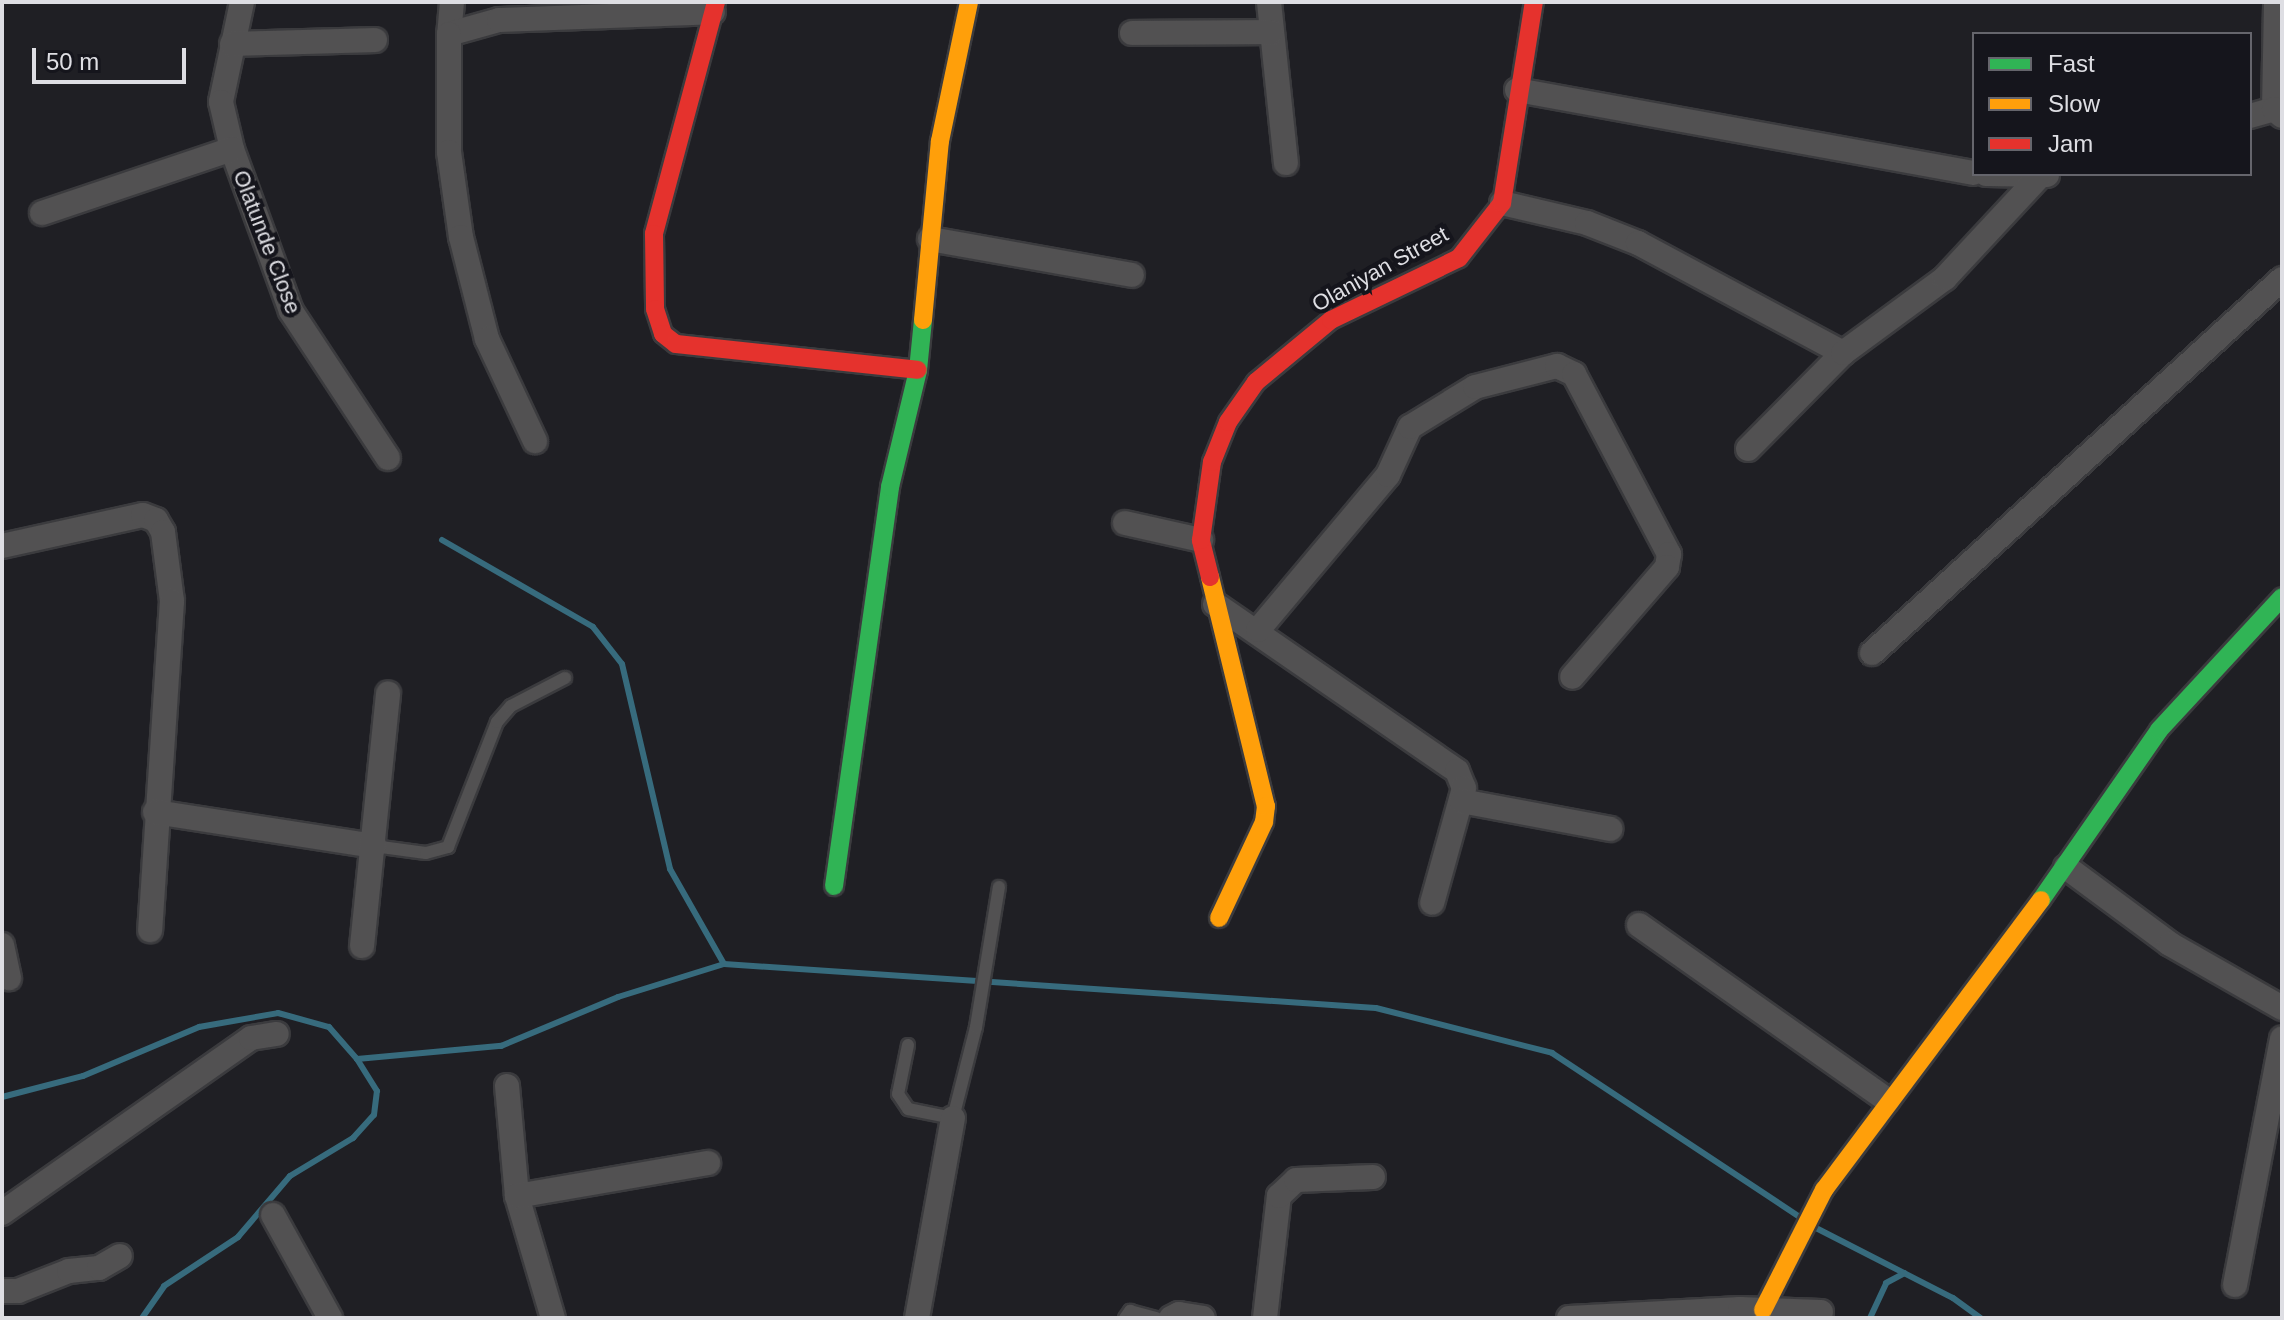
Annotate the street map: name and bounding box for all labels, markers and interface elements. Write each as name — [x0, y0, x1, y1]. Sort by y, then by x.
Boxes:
scale bar — [36, 32, 190, 82]
legend — [1972, 32, 2252, 176]
text: 50 m — [46, 48, 99, 75]
text: Fast — [2048, 50, 2095, 77]
text: Slow — [2048, 90, 2100, 117]
text: Jam — [2048, 130, 2093, 157]
street label: Olatunde Close — [228, 166, 306, 318]
street label: Olaniyan Street — [1307, 221, 1453, 317]

